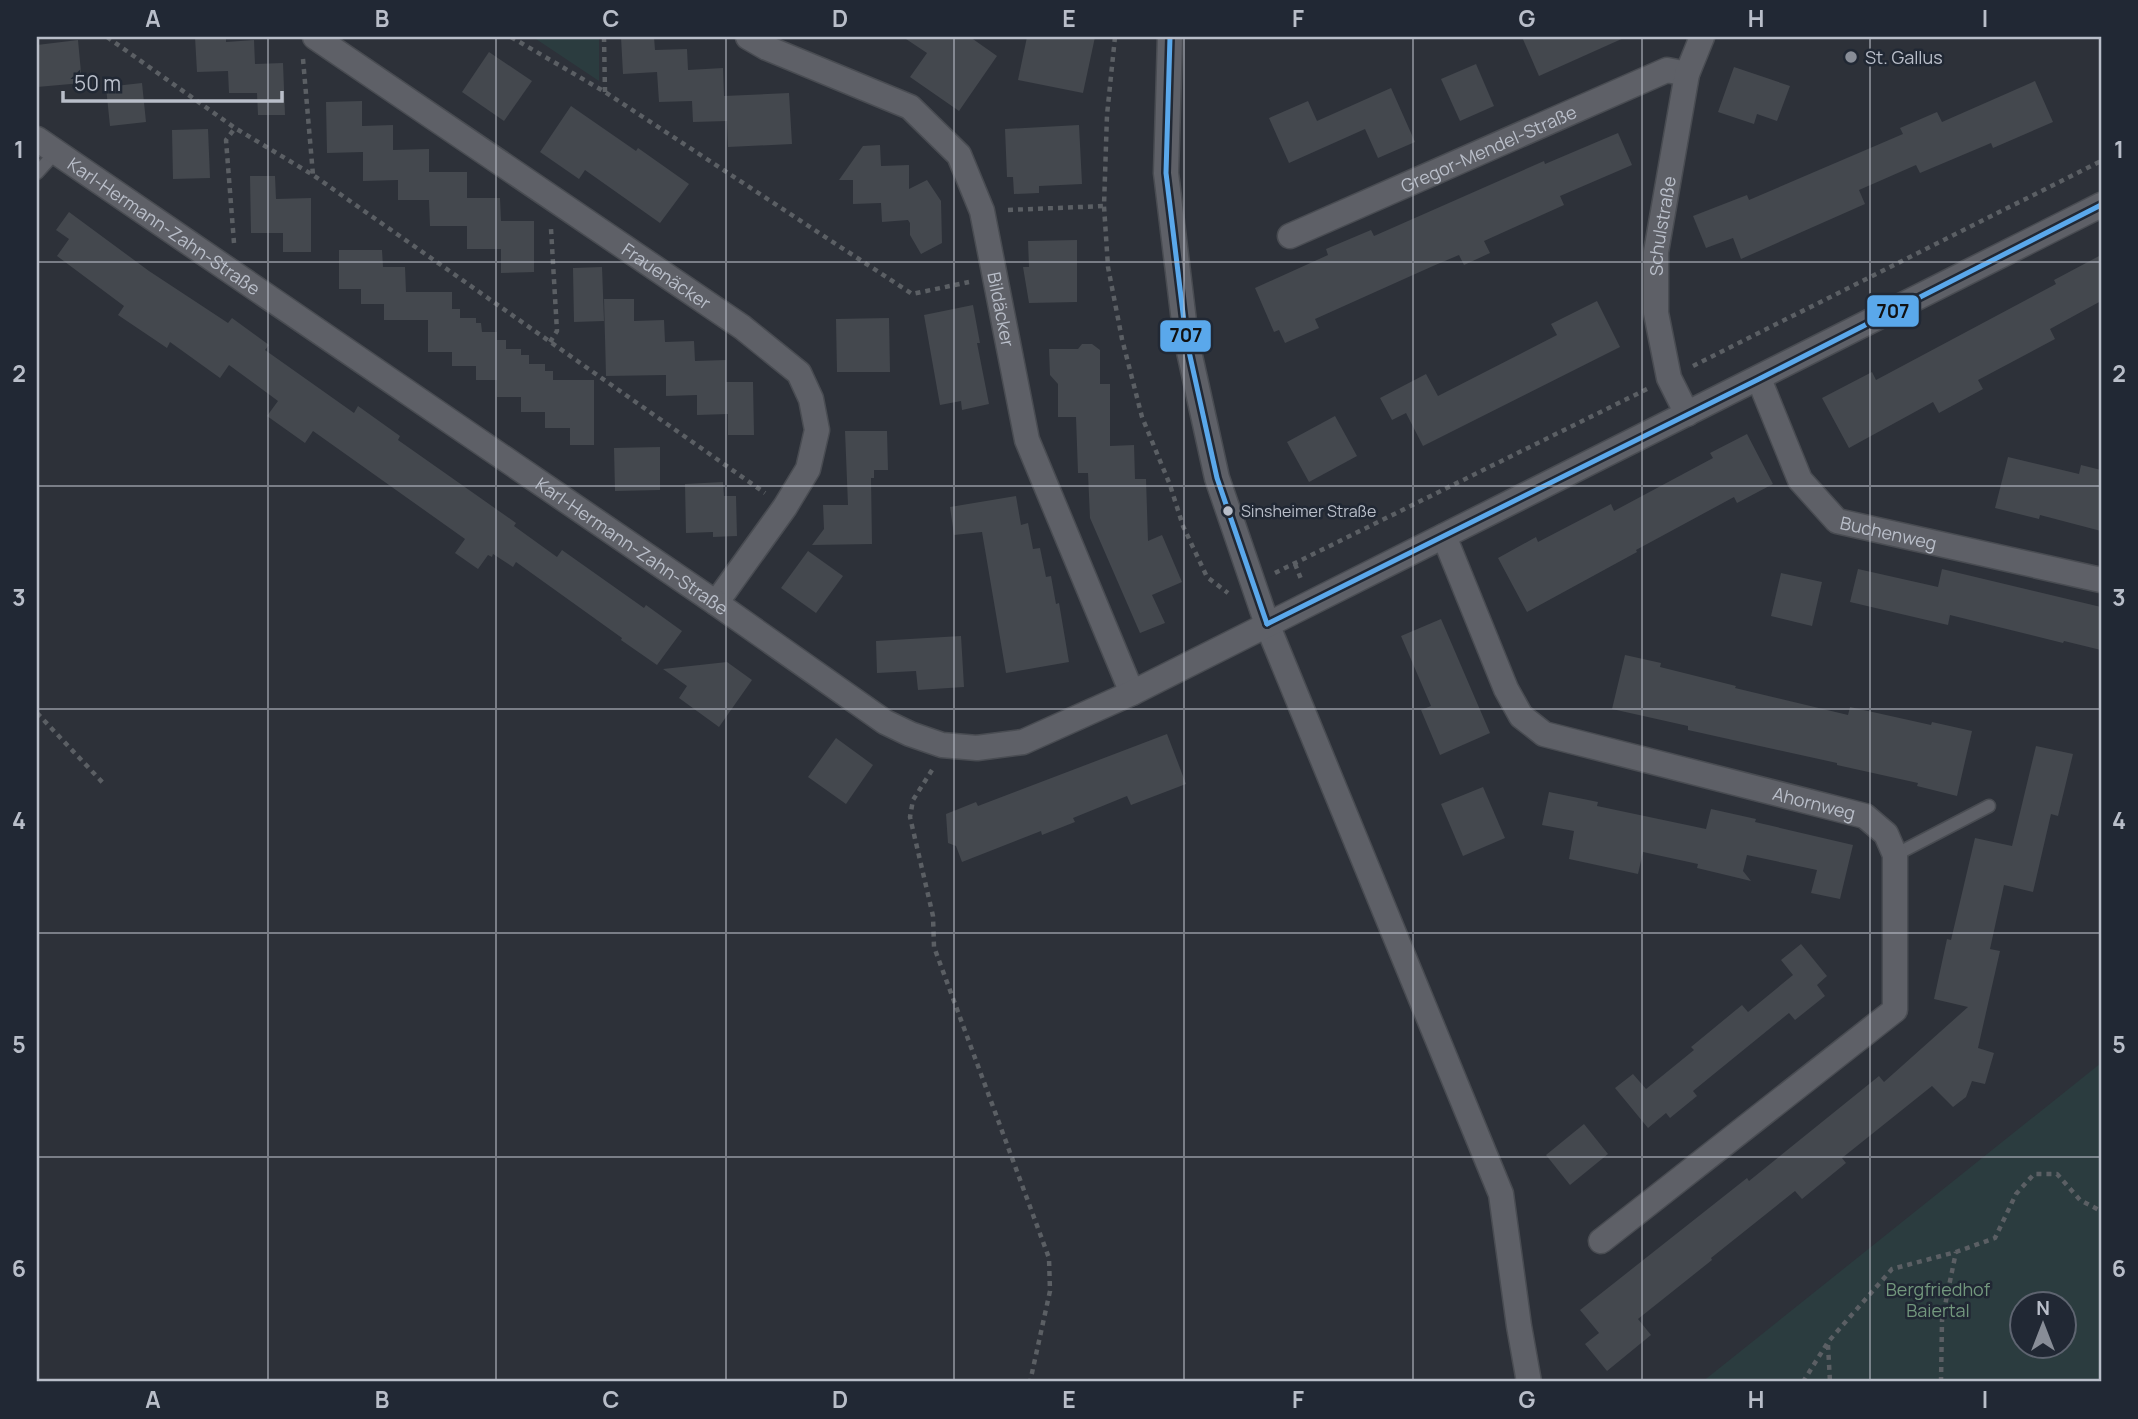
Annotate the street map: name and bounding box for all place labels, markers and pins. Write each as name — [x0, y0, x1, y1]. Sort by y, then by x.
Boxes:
place label: St. Gallus — [1865, 45, 1943, 69]
marker: St. Gallus — [1843, 49, 1859, 65]
place label: Sinsheimer Straße — [1241, 500, 1376, 522]
marker: Sinsheimer Straße — [1221, 504, 1235, 518]

